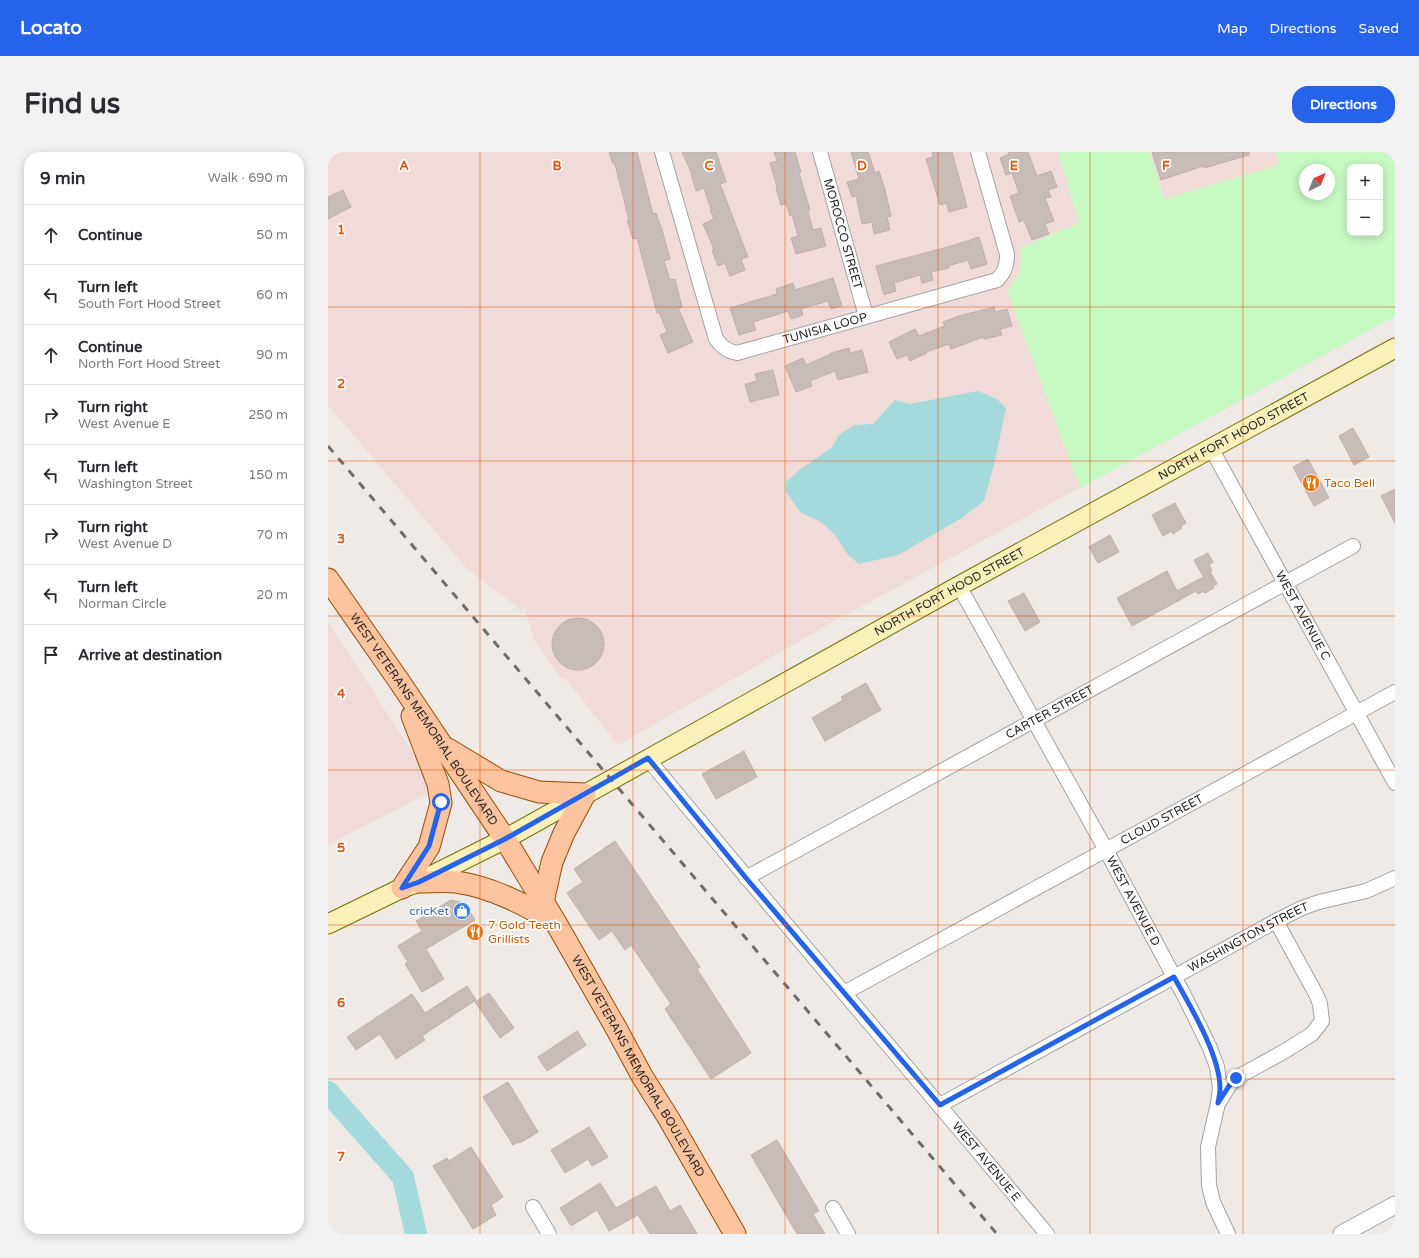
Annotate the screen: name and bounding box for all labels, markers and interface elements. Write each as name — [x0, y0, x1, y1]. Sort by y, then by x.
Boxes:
text: Locato — [20, 17, 82, 39]
text: Map — [1217, 20, 1248, 37]
text: Directions — [1270, 20, 1337, 37]
text: Saved — [1359, 20, 1399, 37]
button: Directions — [1292, 86, 1395, 123]
text: Find us — [24, 87, 120, 121]
text: A — [399, 158, 409, 174]
text: B — [552, 158, 562, 174]
text: C — [704, 158, 714, 174]
text: D — [857, 158, 867, 174]
text: E — [1010, 158, 1018, 174]
text: F — [1162, 158, 1170, 174]
north arrow — [1299, 164, 1335, 200]
map controls — [1347, 164, 1383, 236]
button: + — [1347, 164, 1383, 200]
text: 9 min — [40, 168, 85, 189]
text: Walk · 690 m — [208, 170, 288, 186]
street label: MOROCCO STREET — [821, 177, 865, 291]
button: − — [1347, 200, 1383, 236]
text: 1 — [337, 222, 345, 238]
icon: ahead — [40, 224, 62, 246]
text: Continue — [78, 226, 142, 244]
text: 50 m — [256, 227, 288, 243]
text: Turn left — [78, 278, 138, 296]
icon: left — [40, 284, 62, 306]
text: 60 m — [256, 287, 288, 303]
text: South Fort Hood Street — [78, 296, 221, 312]
street label: TUNISIA LOOP — [781, 310, 869, 347]
text: Continue — [78, 338, 142, 356]
icon: ahead — [40, 344, 62, 366]
text: 90 m — [256, 347, 288, 363]
text: North Fort Hood Street — [78, 356, 220, 372]
text: 2 — [337, 376, 345, 392]
street label: NORTH FORT HOOD STREET — [1156, 389, 1312, 483]
text: Turn right — [78, 398, 148, 416]
icon: right — [40, 404, 62, 426]
text: 250 m — [248, 407, 288, 423]
text: West Avenue E — [78, 416, 171, 432]
text: Turn left — [78, 458, 138, 476]
icon: left — [40, 464, 62, 486]
text: 150 m — [248, 467, 288, 483]
restaurant icon: Taco Bell — [1301, 473, 1321, 493]
text: Washington Street — [78, 476, 193, 492]
place label: Taco Bell — [1324, 476, 1375, 490]
text: Turn right — [78, 518, 148, 536]
icon: right — [40, 524, 62, 546]
text: 70 m — [256, 527, 288, 543]
text: 3 — [337, 531, 345, 547]
text: West Avenue D — [78, 536, 172, 552]
street label: NORTH FORT HOOD STREET — [872, 544, 1027, 639]
street label: WEST AVENUE C — [1273, 568, 1333, 662]
text: Turn left — [78, 578, 138, 596]
icon: left — [40, 584, 62, 606]
text: 20 m — [256, 587, 288, 603]
text: Norman Circle — [78, 596, 166, 612]
street label: WEST VETERANS MEMORIAL BOULEVARD — [347, 611, 501, 828]
icon: arrive — [40, 644, 62, 666]
text: Arrive at destination — [78, 646, 222, 664]
street label: CARTER STREET — [1003, 682, 1096, 742]
text: 4 — [337, 686, 346, 702]
street label: CLOUD STREET — [1118, 791, 1206, 848]
route start — [432, 793, 450, 811]
text: 5 — [337, 840, 345, 856]
street label: WEST AVENUE D — [1104, 854, 1163, 948]
street label: WASHINGTON STREET — [1185, 899, 1311, 975]
shop icon: cricKet — [452, 901, 472, 921]
place label: cricKet — [409, 904, 449, 918]
place label: 7 Gold Teeth Grillists — [488, 918, 561, 946]
restaurant icon: 7 Gold Teeth Grillists — [465, 922, 485, 942]
street label: WEST VETERANS MEMORIAL BOULEVARD — [569, 953, 708, 1179]
text: 6 — [337, 995, 345, 1011]
route end — [1227, 1069, 1245, 1087]
street label: WEST AVENUE E — [949, 1119, 1024, 1204]
text: 7 — [337, 1149, 345, 1165]

